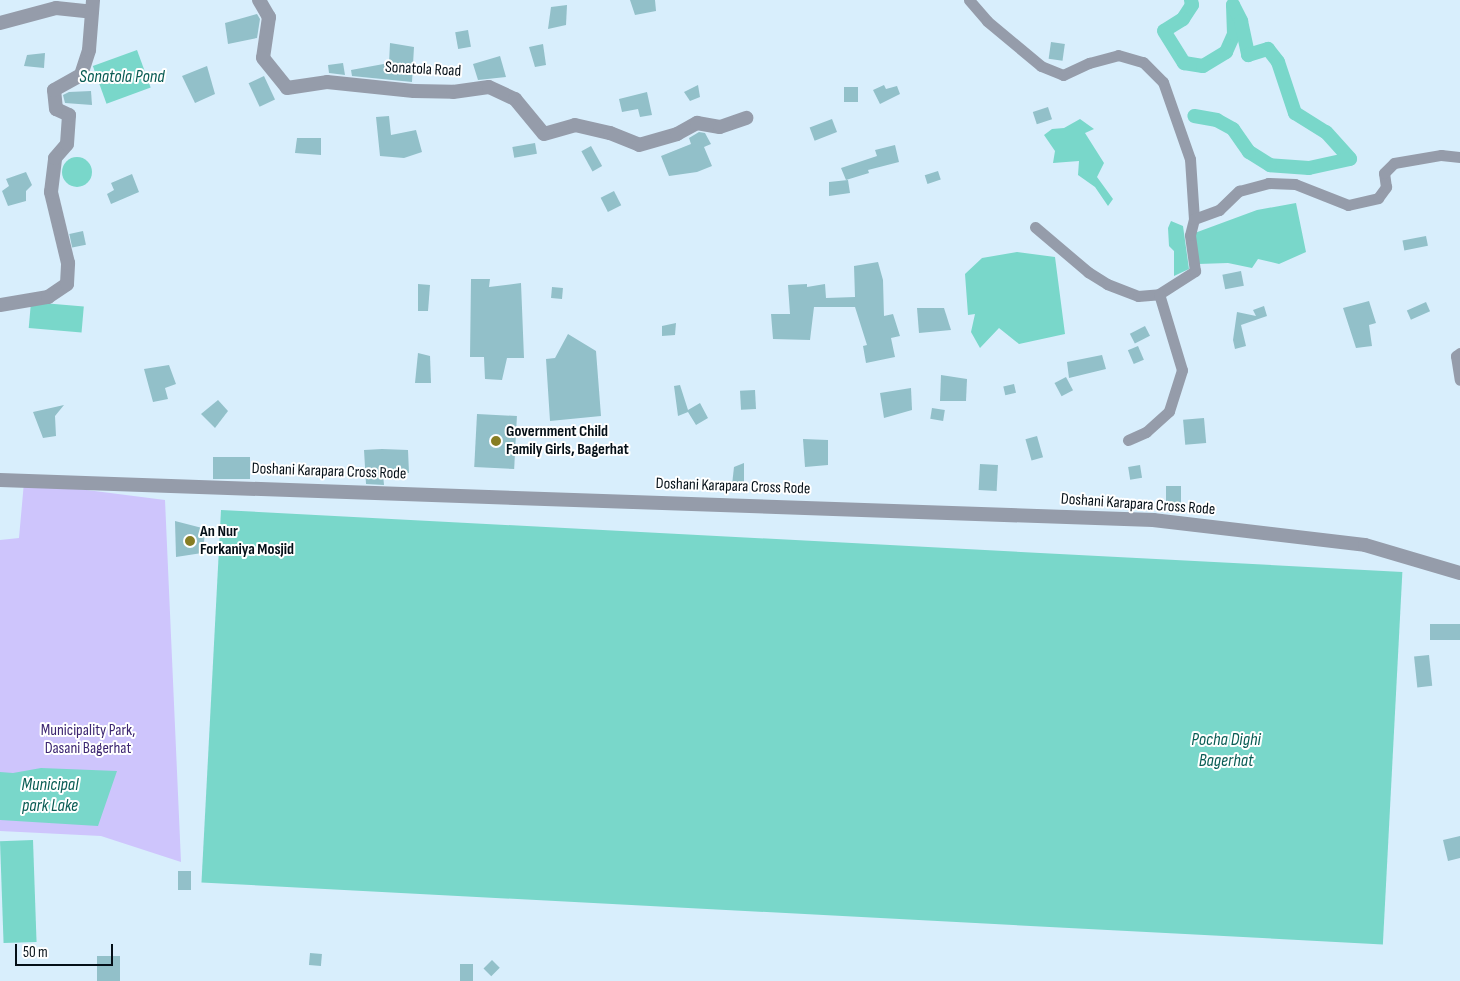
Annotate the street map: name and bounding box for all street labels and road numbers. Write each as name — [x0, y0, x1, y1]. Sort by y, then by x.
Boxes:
street label: Sonatola Road — [384, 58, 462, 82]
street label: Doshani Karapara Cross Rode — [251, 460, 407, 484]
street label: Doshani Karapara Cross Rode — [655, 475, 811, 499]
street label: Doshani Karapara Cross Rode — [1060, 490, 1216, 520]

